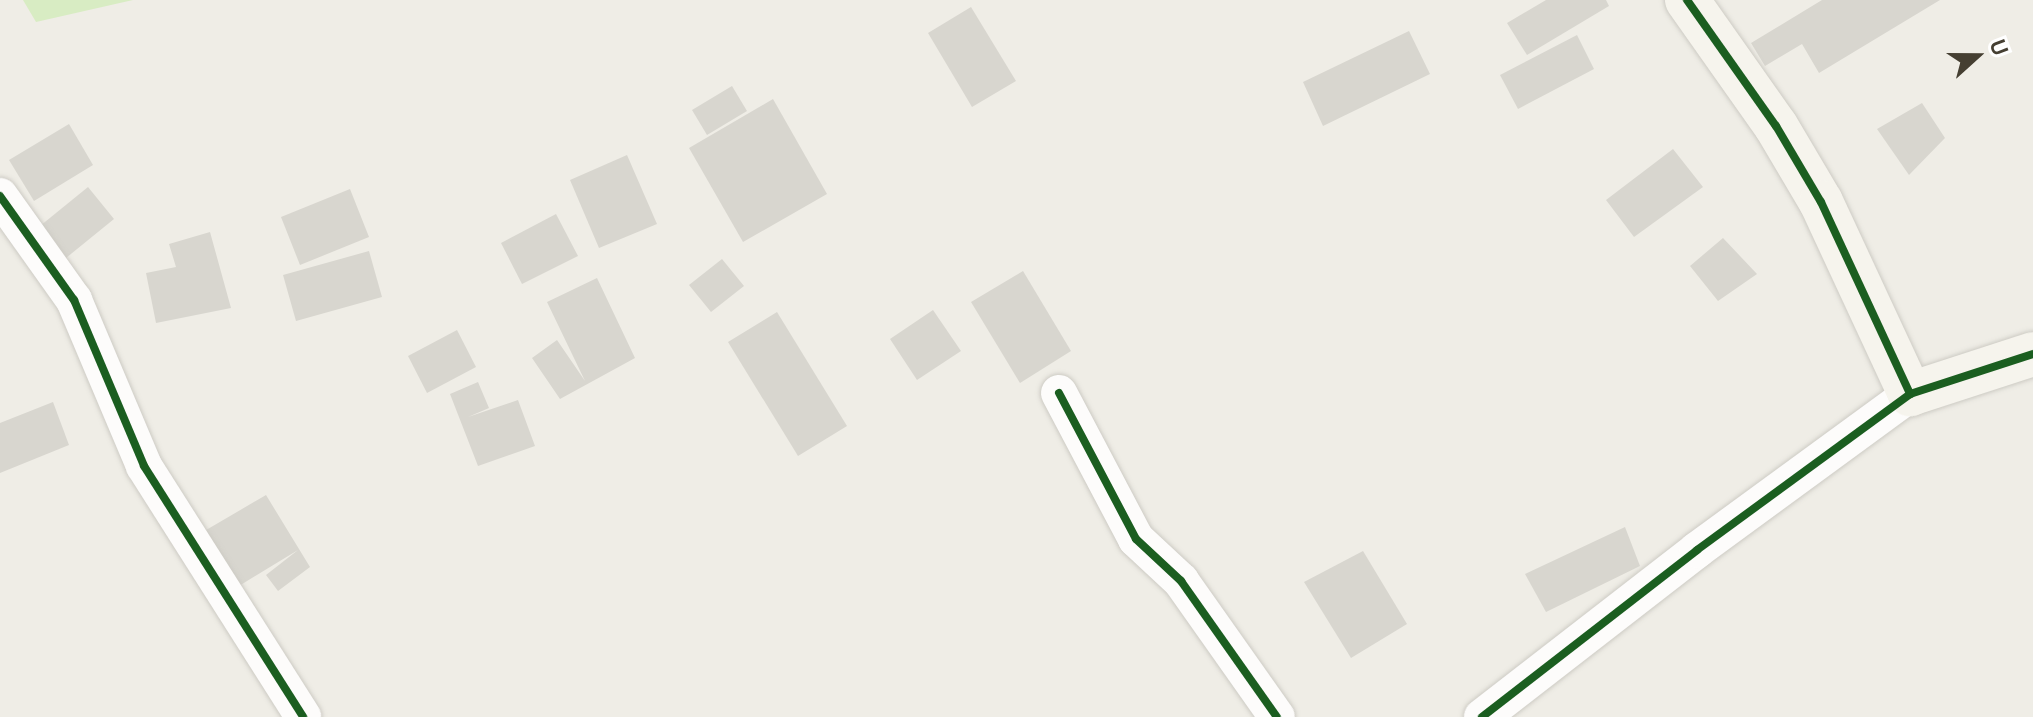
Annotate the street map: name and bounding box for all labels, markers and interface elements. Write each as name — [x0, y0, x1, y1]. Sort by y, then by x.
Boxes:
north arrow — [1937, 16, 2017, 96]
text: U — [1984, 35, 2015, 59]

